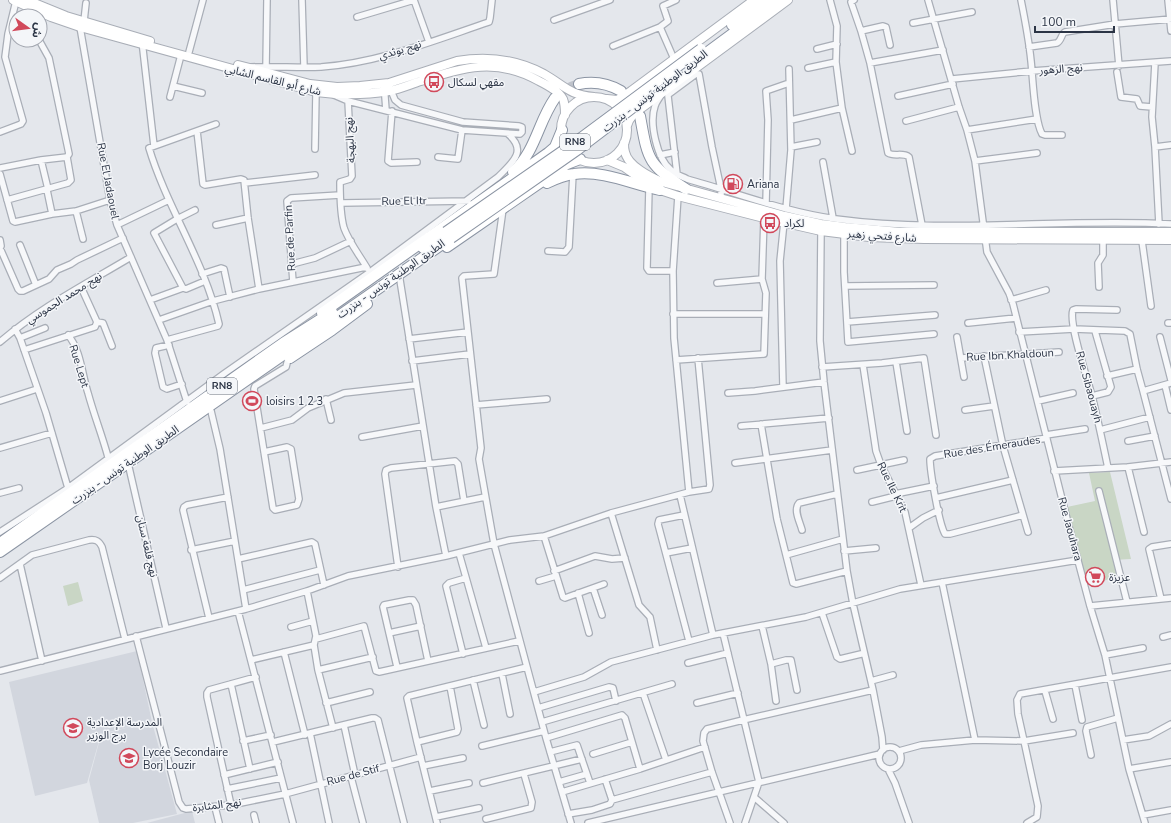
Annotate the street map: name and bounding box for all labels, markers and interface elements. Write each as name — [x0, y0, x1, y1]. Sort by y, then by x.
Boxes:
north arrow — [8, 8, 48, 48]
scale bar — [1035, 8, 1114, 34]
text: 100 m — [1041, 14, 1076, 30]
text: ش — [28, 21, 46, 39]
street label: نهج بوثدي — [377, 36, 424, 65]
street label: الطريق الوطنية تونس - بنزرت — [599, 46, 711, 136]
street label: نهج الزهور — [1038, 60, 1083, 78]
street label: شارع أبو القاسم الشابي — [223, 61, 323, 101]
bus stop icon: مقهي لسكال — [423, 71, 445, 93]
place label: مقهي لسكال — [448, 75, 505, 91]
street label: نهج البهجة — [341, 117, 359, 163]
road number: RN8 — [560, 134, 590, 150]
street label: Rue El Jadaouel — [93, 141, 123, 221]
fuel station icon: Ariana — [722, 173, 744, 195]
place label: Ariana — [747, 177, 780, 192]
street label: Rue El Itr — [381, 193, 427, 209]
street label: Rue de Parfin — [281, 204, 299, 272]
bus stop icon: لكراد — [759, 212, 781, 234]
place label: لكراد — [784, 216, 805, 231]
street label: شارع فتحي زهير — [846, 226, 918, 247]
street label: الطريق الوطنية تونس - بنزرت — [334, 236, 448, 322]
street label: نهج محمد الجموسي — [23, 269, 106, 329]
street label: Rue Lept — [65, 343, 93, 389]
street label: Rue Ibn Khaldoun — [966, 345, 1054, 365]
street label: Rue Sibaouayh — [1072, 349, 1106, 425]
road number: RN8 — [207, 378, 237, 394]
sports icon: loisirs 1 2 3 — [241, 390, 263, 412]
place label: loisirs 1 2 3 — [266, 394, 323, 409]
street label: الطريق الوطنية تونس - بنزرت — [68, 422, 182, 508]
street label: Rue des Émeraudes — [942, 431, 1041, 462]
street label: Rue Ile Krit — [873, 459, 911, 515]
street label: Rue Jaouhara — [1054, 495, 1086, 563]
street label: نهج قلعة سنان — [133, 513, 161, 579]
supermarket icon: عزيزة — [1084, 566, 1106, 588]
place label: عزيزة — [1109, 570, 1131, 585]
place label: المدرسة الإعدادية برج الوزير — [86, 715, 162, 743]
school or university icon: المدرسة الإعدادية برج الوزير — [62, 717, 84, 739]
place label: Lycée Secondaire Borj Louzir — [143, 745, 228, 773]
school or university icon: Lycée Secondaire Borj Louzir — [118, 747, 140, 769]
street label: Rue de Stif — [325, 761, 381, 789]
street label: نهج المثابرة — [192, 795, 242, 815]

